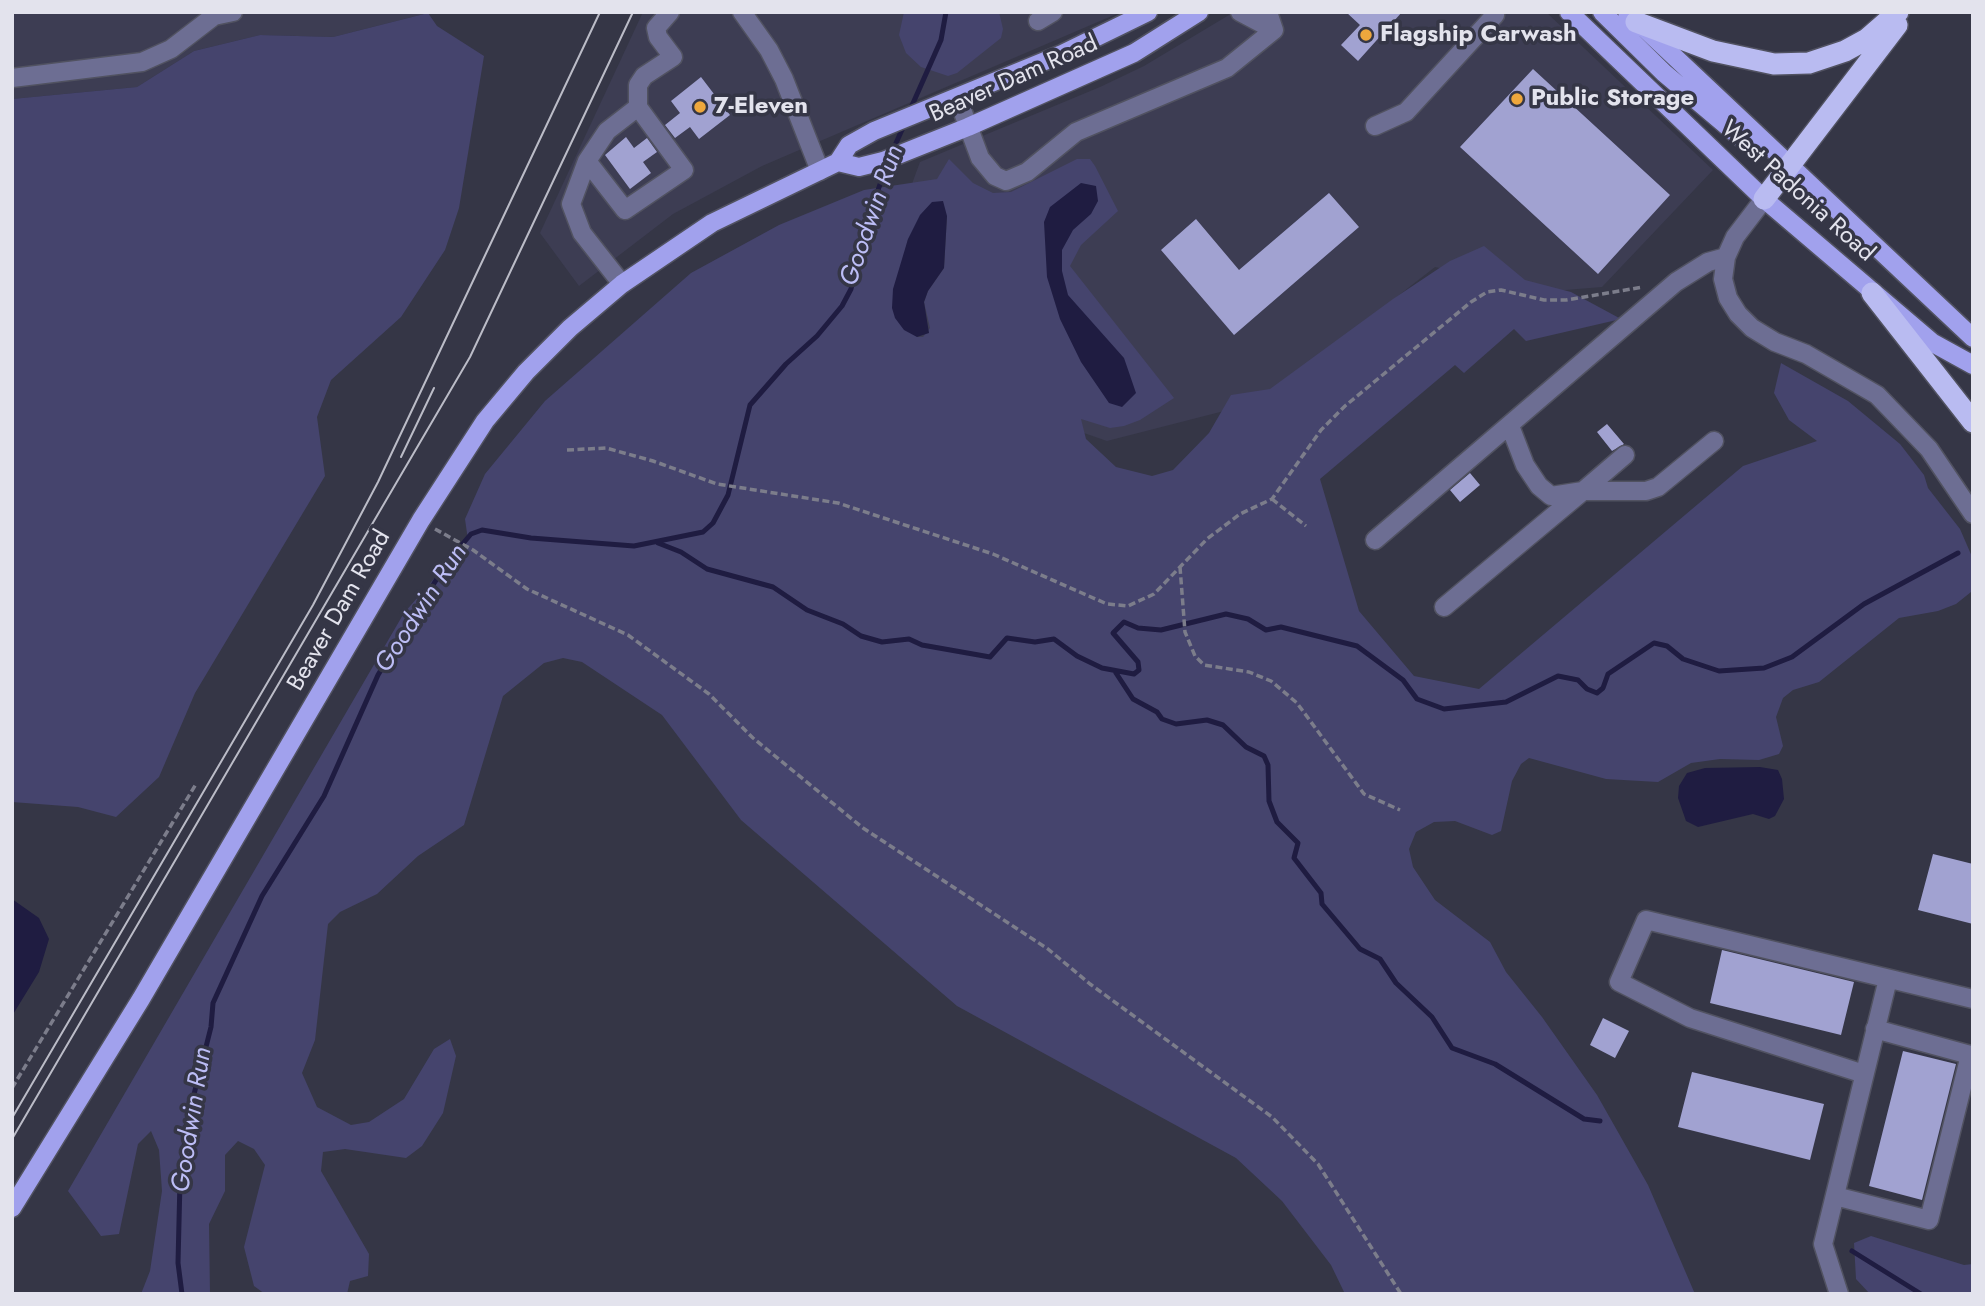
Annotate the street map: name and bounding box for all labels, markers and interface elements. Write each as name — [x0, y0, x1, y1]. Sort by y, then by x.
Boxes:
place label: Flagship Carwash — [1380, 21, 1577, 49]
marker: Flagship Carwash — [1358, 27, 1374, 43]
street label: Beaver Dam Road — [926, 30, 1102, 130]
place label: Public Storage — [1531, 85, 1694, 113]
marker: Public Storage — [1509, 91, 1525, 107]
place label: 7-Eleven — [714, 93, 808, 121]
marker: 7-Eleven — [692, 99, 708, 115]
street label: West Padonia Road — [1714, 115, 1880, 269]
water label: Goodwin Run — [834, 141, 912, 291]
street label: Beaver Dam Road — [282, 526, 398, 696]
water label: Goodwin Run — [369, 539, 475, 679]
water label: Goodwin Run — [166, 1045, 220, 1195]

